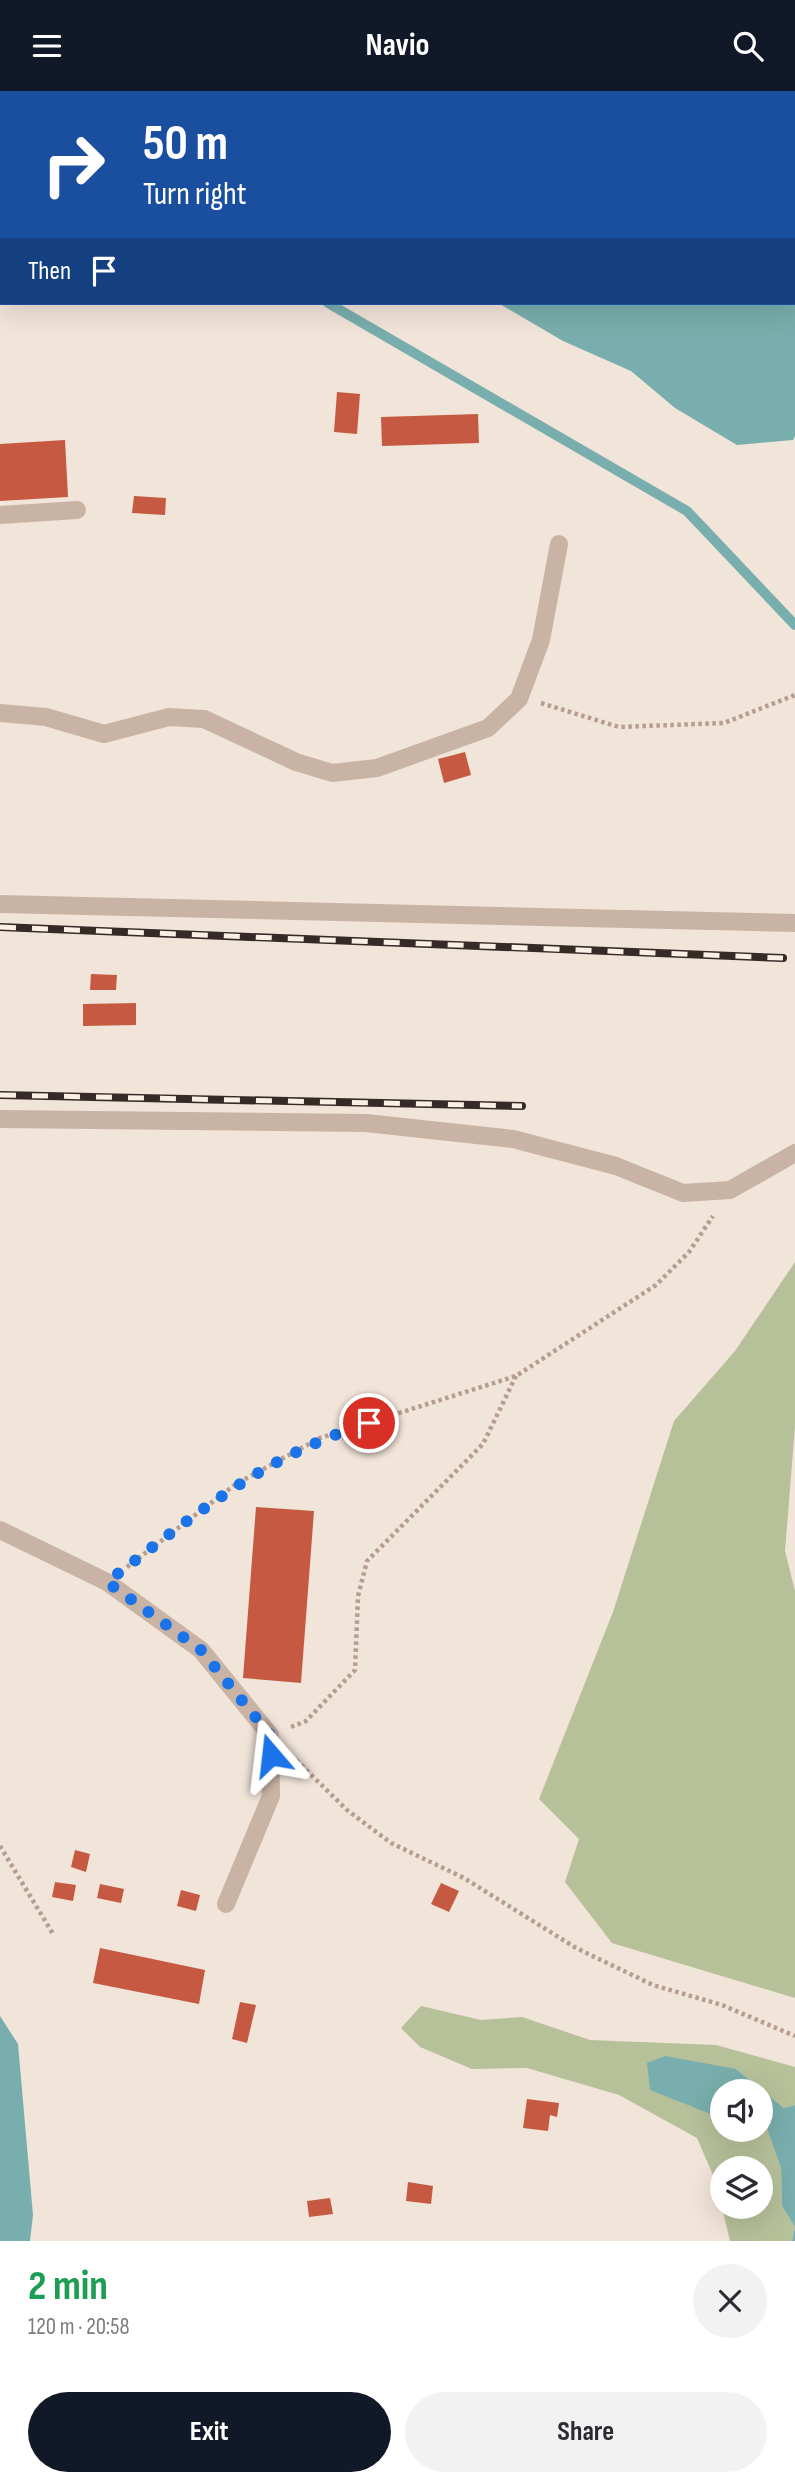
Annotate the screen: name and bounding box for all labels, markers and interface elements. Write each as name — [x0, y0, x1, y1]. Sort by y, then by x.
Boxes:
text: Navio — [366, 26, 429, 65]
icon: menu — [28, 27, 66, 65]
icon: search — [729, 27, 767, 65]
text: 50 m — [143, 115, 228, 174]
icon: right — [28, 119, 119, 210]
text: Turn right — [143, 175, 247, 214]
icon: arrive — [85, 252, 123, 290]
text: Then — [28, 256, 71, 287]
pin — [339, 1393, 399, 1453]
icon: arrive — [350, 1404, 388, 1442]
position arrow — [234, 1718, 308, 1792]
map controls — [710, 2079, 773, 2219]
button: sound — [710, 2079, 773, 2142]
button: layers — [710, 2156, 773, 2219]
text: 2 min — [28, 2261, 108, 2312]
button: close — [693, 2264, 767, 2338]
text: 120 m · 20:58 — [28, 2313, 129, 2341]
button: Exit — [28, 2392, 391, 2472]
button: Share — [405, 2392, 767, 2472]

